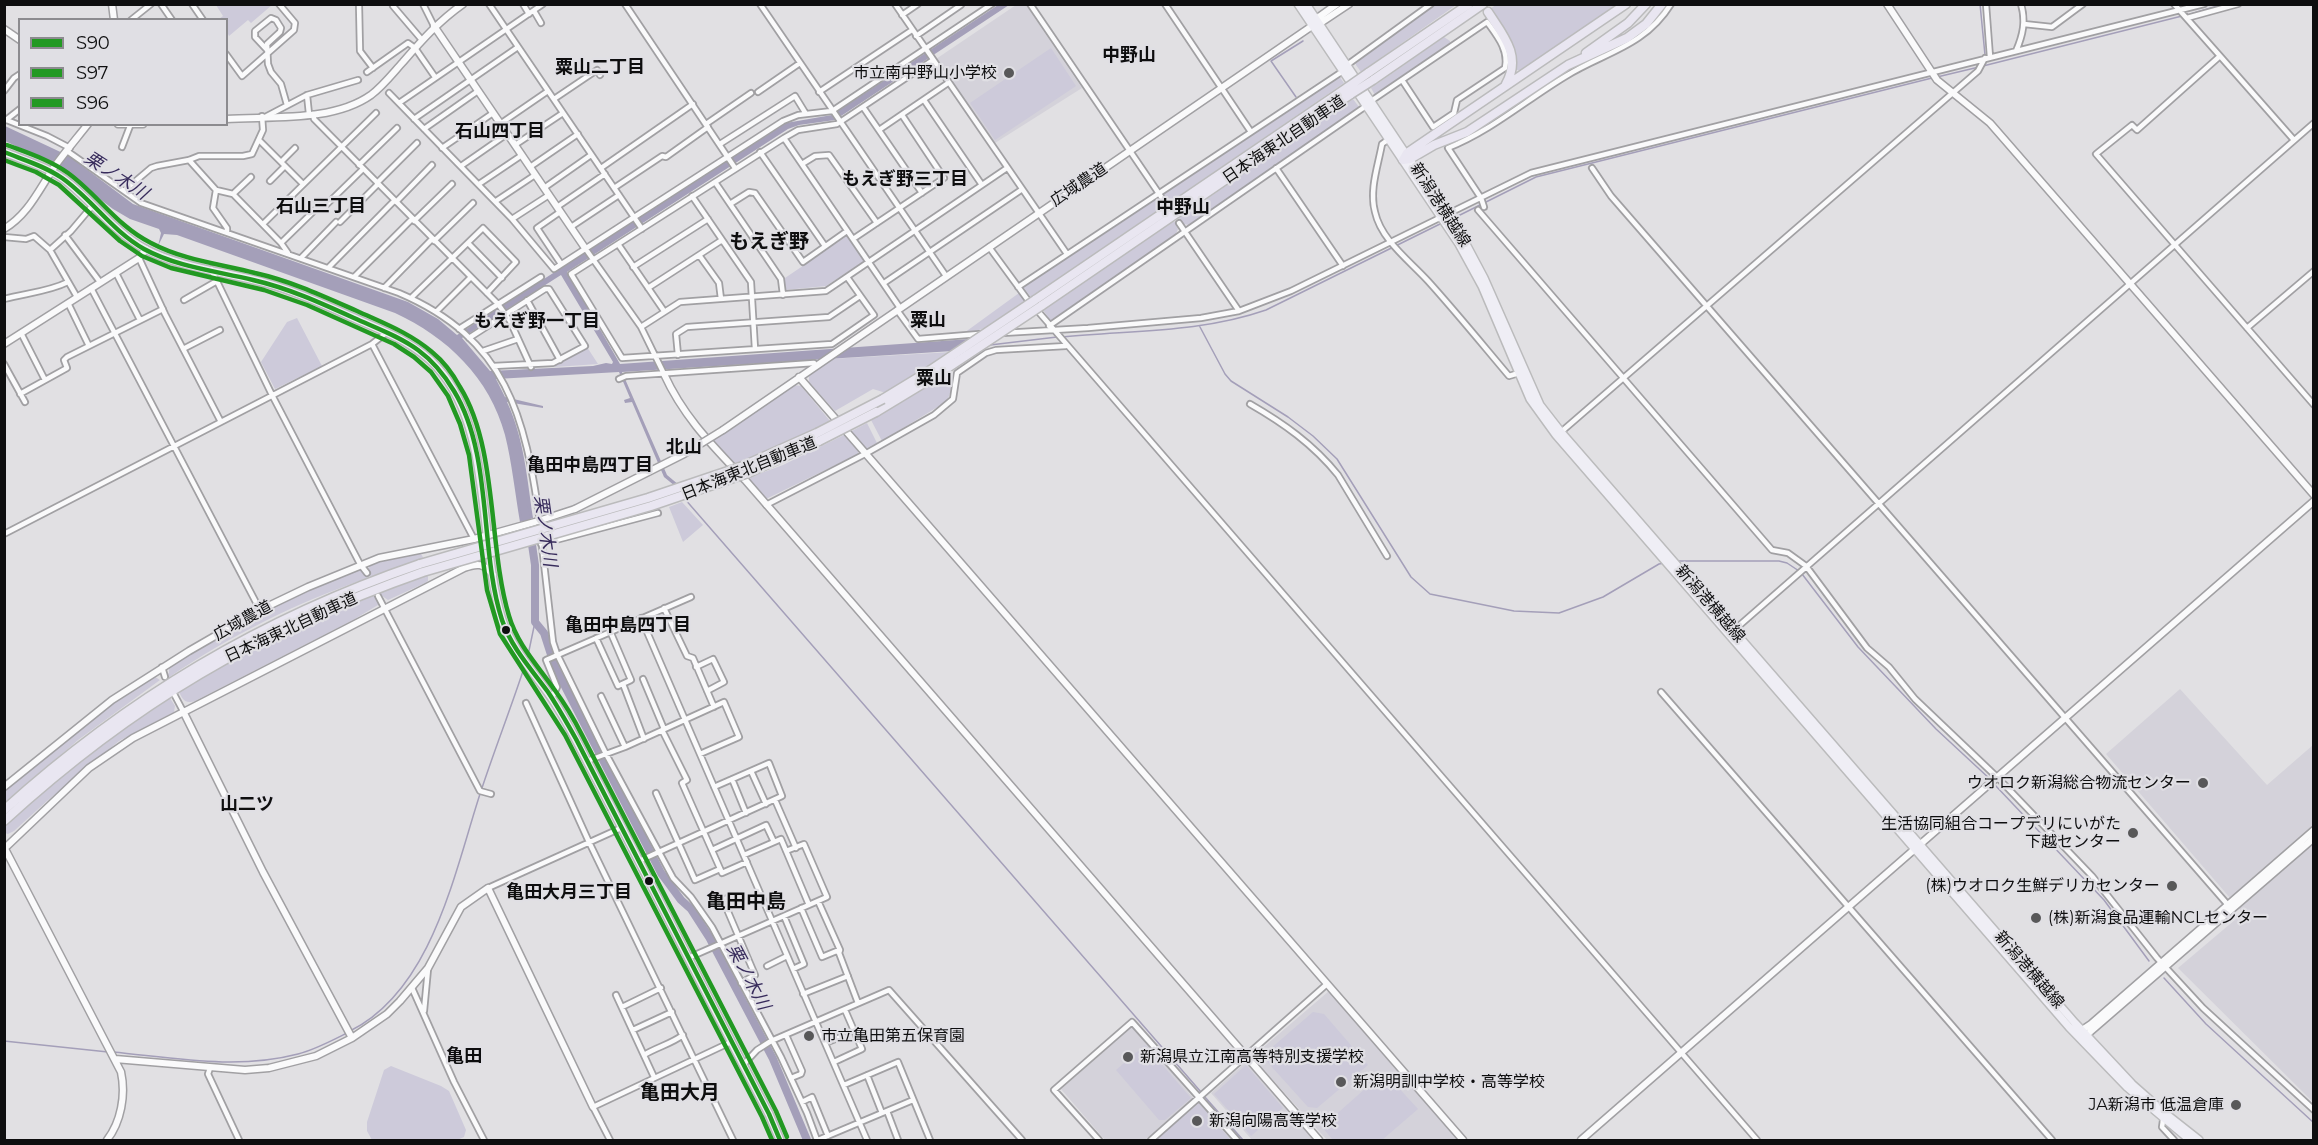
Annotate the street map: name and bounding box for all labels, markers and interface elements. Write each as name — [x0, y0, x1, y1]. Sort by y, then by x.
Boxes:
legend — [18, 18, 228, 126]
text: S90 — [76, 32, 110, 54]
district label: 中野山 — [1102, 45, 1156, 67]
district label: 粟山二丁目 — [555, 57, 645, 79]
text: S97 — [76, 62, 108, 84]
place label: 市立南中野山小学校 — [853, 63, 997, 83]
marker: 市立南中野山小学校 — [1002, 66, 1016, 80]
text: S96 — [76, 92, 109, 114]
street label: 日本海東北自動車道 — [1219, 92, 1349, 188]
district label: 石山四丁目 — [455, 121, 545, 143]
water label: 栗ノ木川 — [80, 147, 152, 205]
street label: 広域農道 — [1047, 159, 1111, 211]
street label: 新潟港横越線 — [1406, 160, 1474, 250]
district label: もえぎ野三丁目 — [842, 169, 968, 191]
district label: 石山三丁目 — [276, 196, 366, 218]
district label: 中野山 — [1156, 197, 1210, 219]
district label: もえぎ野 — [729, 230, 809, 254]
district label: 粟山 — [910, 310, 946, 332]
district label: もえぎ野一丁目 — [474, 311, 600, 333]
district label: 粟山 — [916, 368, 952, 390]
street label: 日本海東北自動車道 — [679, 433, 819, 505]
district label: 北山 — [666, 437, 702, 459]
district label: 亀田中島四丁目 — [527, 455, 653, 477]
water label: 栗ノ木川 — [529, 494, 561, 568]
street label: 新潟港横越線 — [1671, 561, 1749, 647]
street label: 日本海東北自動車道 — [222, 589, 360, 667]
street label: 広域農道 — [210, 597, 276, 645]
district label: 亀田中島四丁目 — [565, 615, 691, 637]
unlabelled marker — [500, 624, 512, 636]
place label: ウオロク新潟総合物流センター — [1967, 773, 2191, 793]
marker: ウオロク新潟総合物流センター — [2196, 776, 2210, 790]
district label: 山二ツ — [220, 794, 274, 816]
place label: 生活協同組合コープデリにいがた 下越センター — [1881, 814, 2121, 852]
marker: 生活協同組合コープデリにいがた 下越センター — [2126, 826, 2140, 840]
unlabelled marker — [643, 875, 655, 887]
place label: (株)ウオロク生鮮デリカセンター — [1925, 876, 2160, 896]
marker: (株)ウオロク生鮮デリカセンター — [2165, 879, 2179, 893]
district label: 亀田大月三丁目 — [506, 882, 632, 904]
district label: 亀田中島 — [706, 890, 786, 914]
place label: (株)新潟食品運輸NCLセンター — [2048, 908, 2268, 928]
marker: (株)新潟食品運輸NCLセンター — [2029, 911, 2043, 925]
street label: 新潟港横越線 — [1990, 927, 2068, 1013]
water label: 栗ノ木川 — [722, 940, 774, 1014]
place label: 市立亀田第五保育園 — [821, 1026, 965, 1046]
marker: 市立亀田第五保育園 — [802, 1029, 816, 1043]
district label: 亀田 — [446, 1046, 482, 1068]
place label: 新潟県立江南高等特別支援学校 — [1140, 1047, 1364, 1067]
marker: 新潟県立江南高等特別支援学校 — [1121, 1050, 1135, 1064]
place label: 新潟明訓中学校・高等学校 — [1353, 1072, 1545, 1092]
marker: 新潟明訓中学校・高等学校 — [1334, 1075, 1348, 1089]
district label: 亀田大月 — [640, 1081, 720, 1105]
place label: JA新潟市 低温倉庫 — [2089, 1095, 2224, 1115]
marker: JA新潟市 低温倉庫 — [2229, 1098, 2243, 1112]
place label: 新潟向陽高等学校 — [1209, 1111, 1337, 1131]
marker: 新潟向陽高等学校 — [1190, 1114, 1204, 1128]

